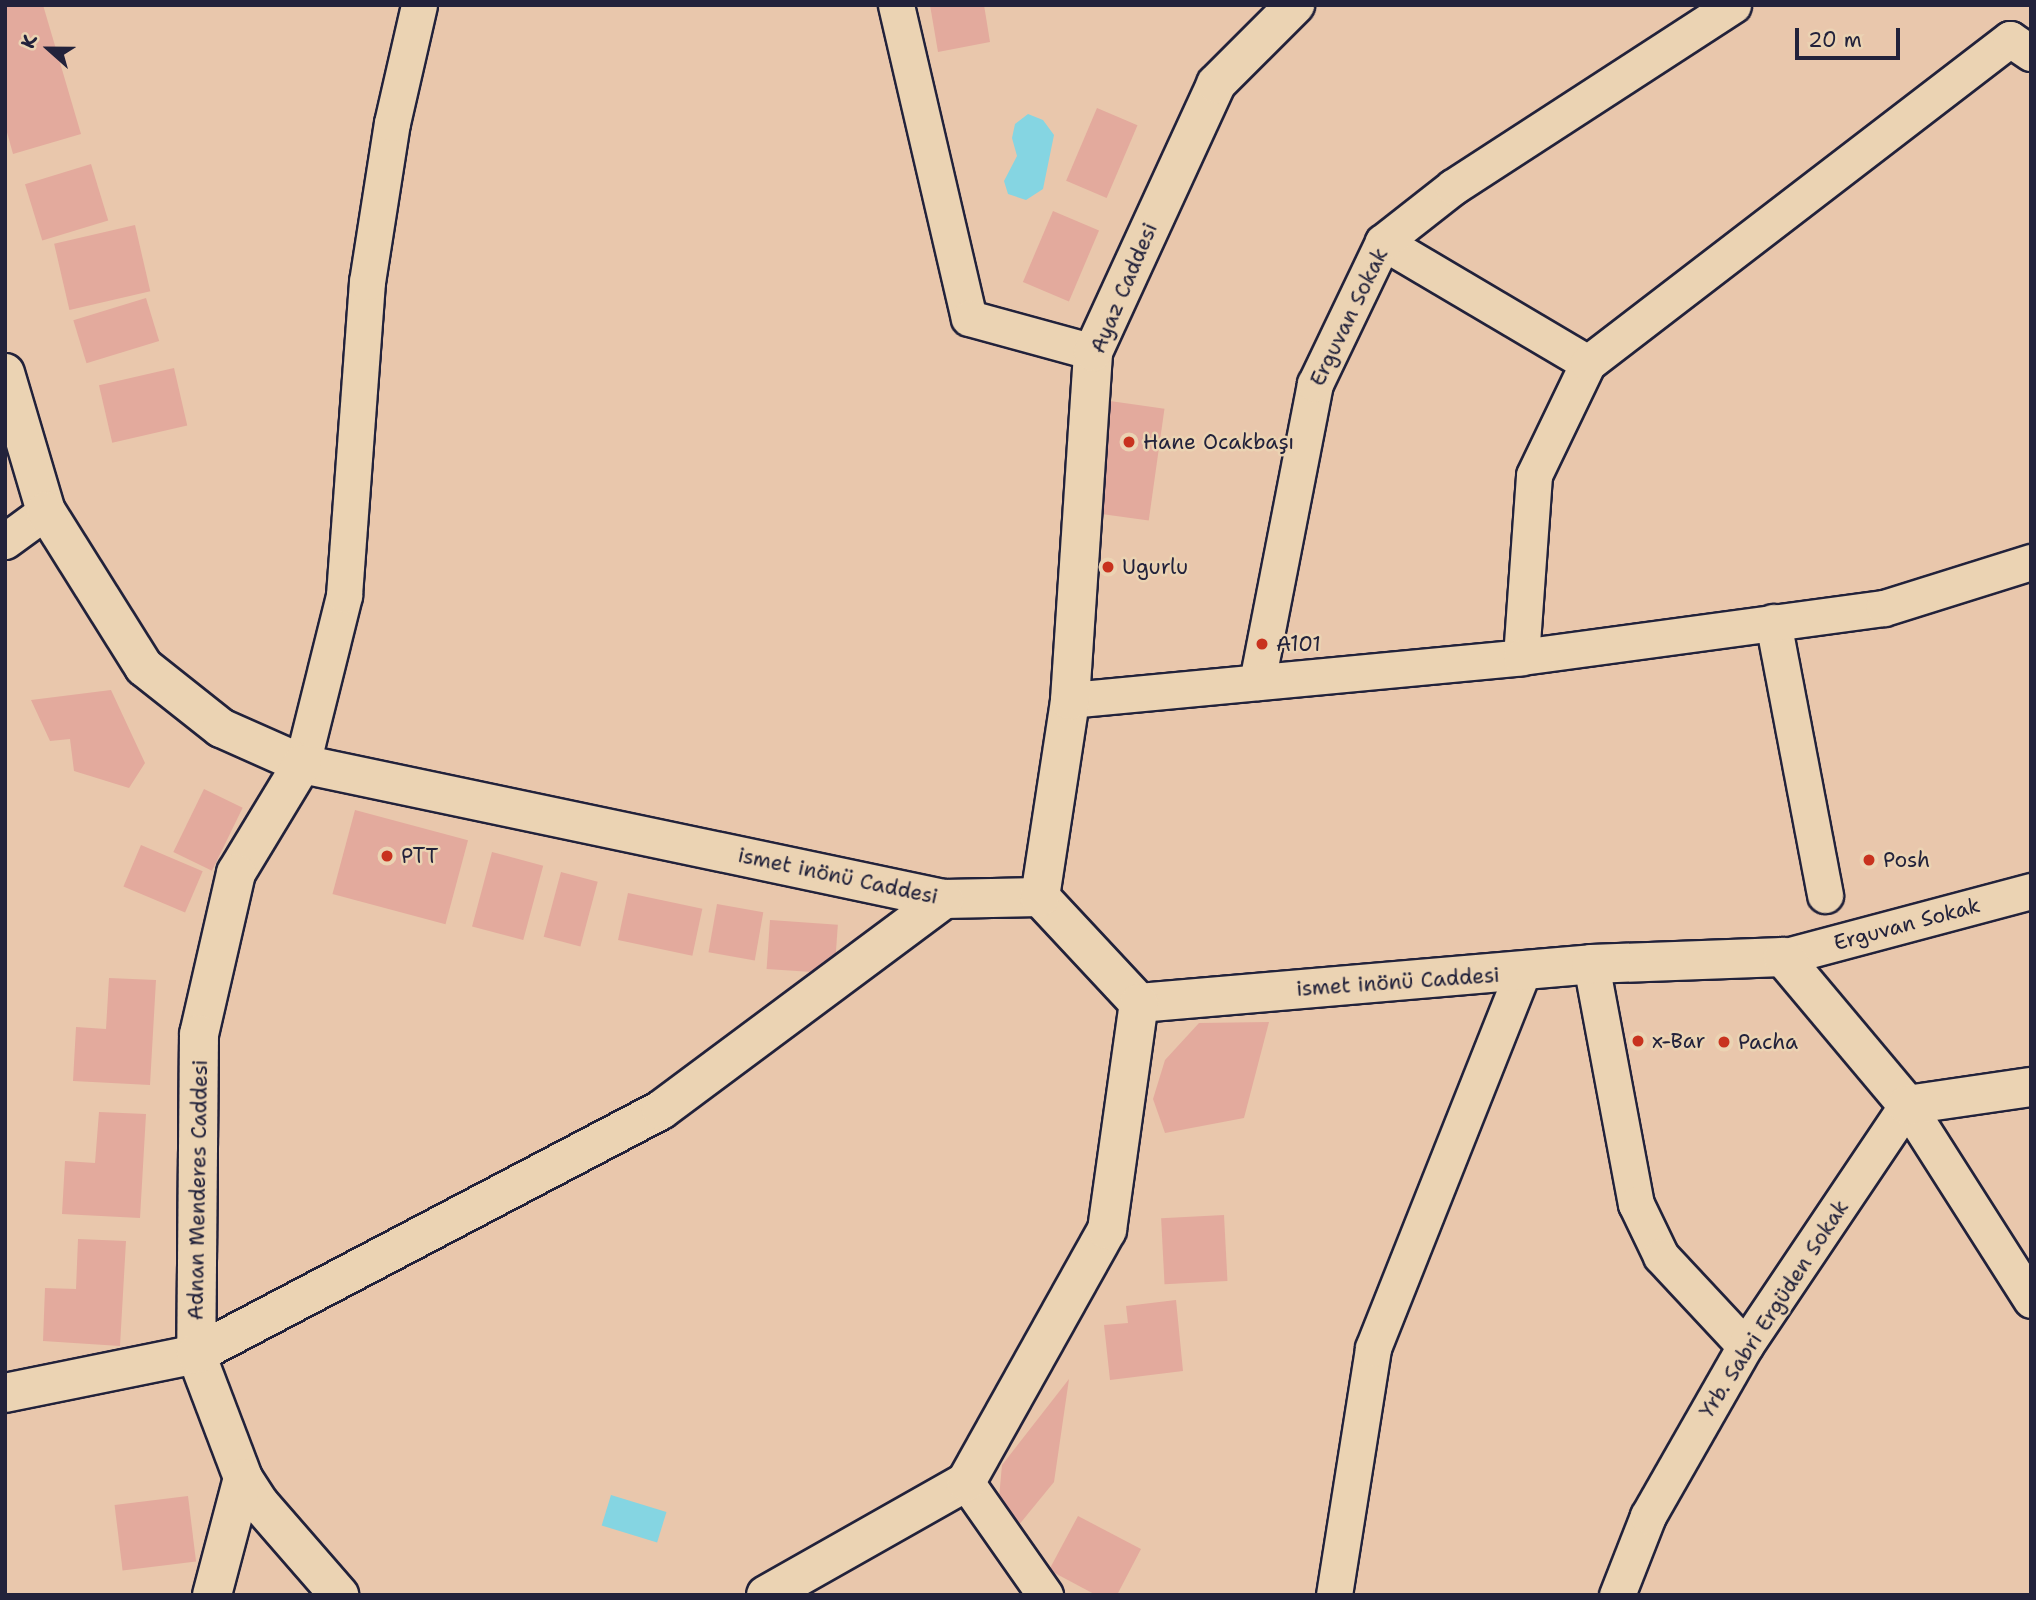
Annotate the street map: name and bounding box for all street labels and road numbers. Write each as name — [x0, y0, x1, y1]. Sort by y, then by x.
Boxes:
street label: Ayaz Caddesi — [1085, 219, 1163, 357]
street label: Erguvan Sokak — [1305, 244, 1393, 390]
street label: ismet inönü Caddesi — [736, 842, 940, 910]
street label: Erguvan Sokak — [1831, 892, 1983, 956]
street label: ismet inönü Caddesi — [1295, 962, 1501, 1002]
street label: Adnan Menderes Caddesi — [183, 1059, 213, 1321]
street label: Yrb. Sabri Ergüden Sokak — [1694, 1195, 1854, 1423]

